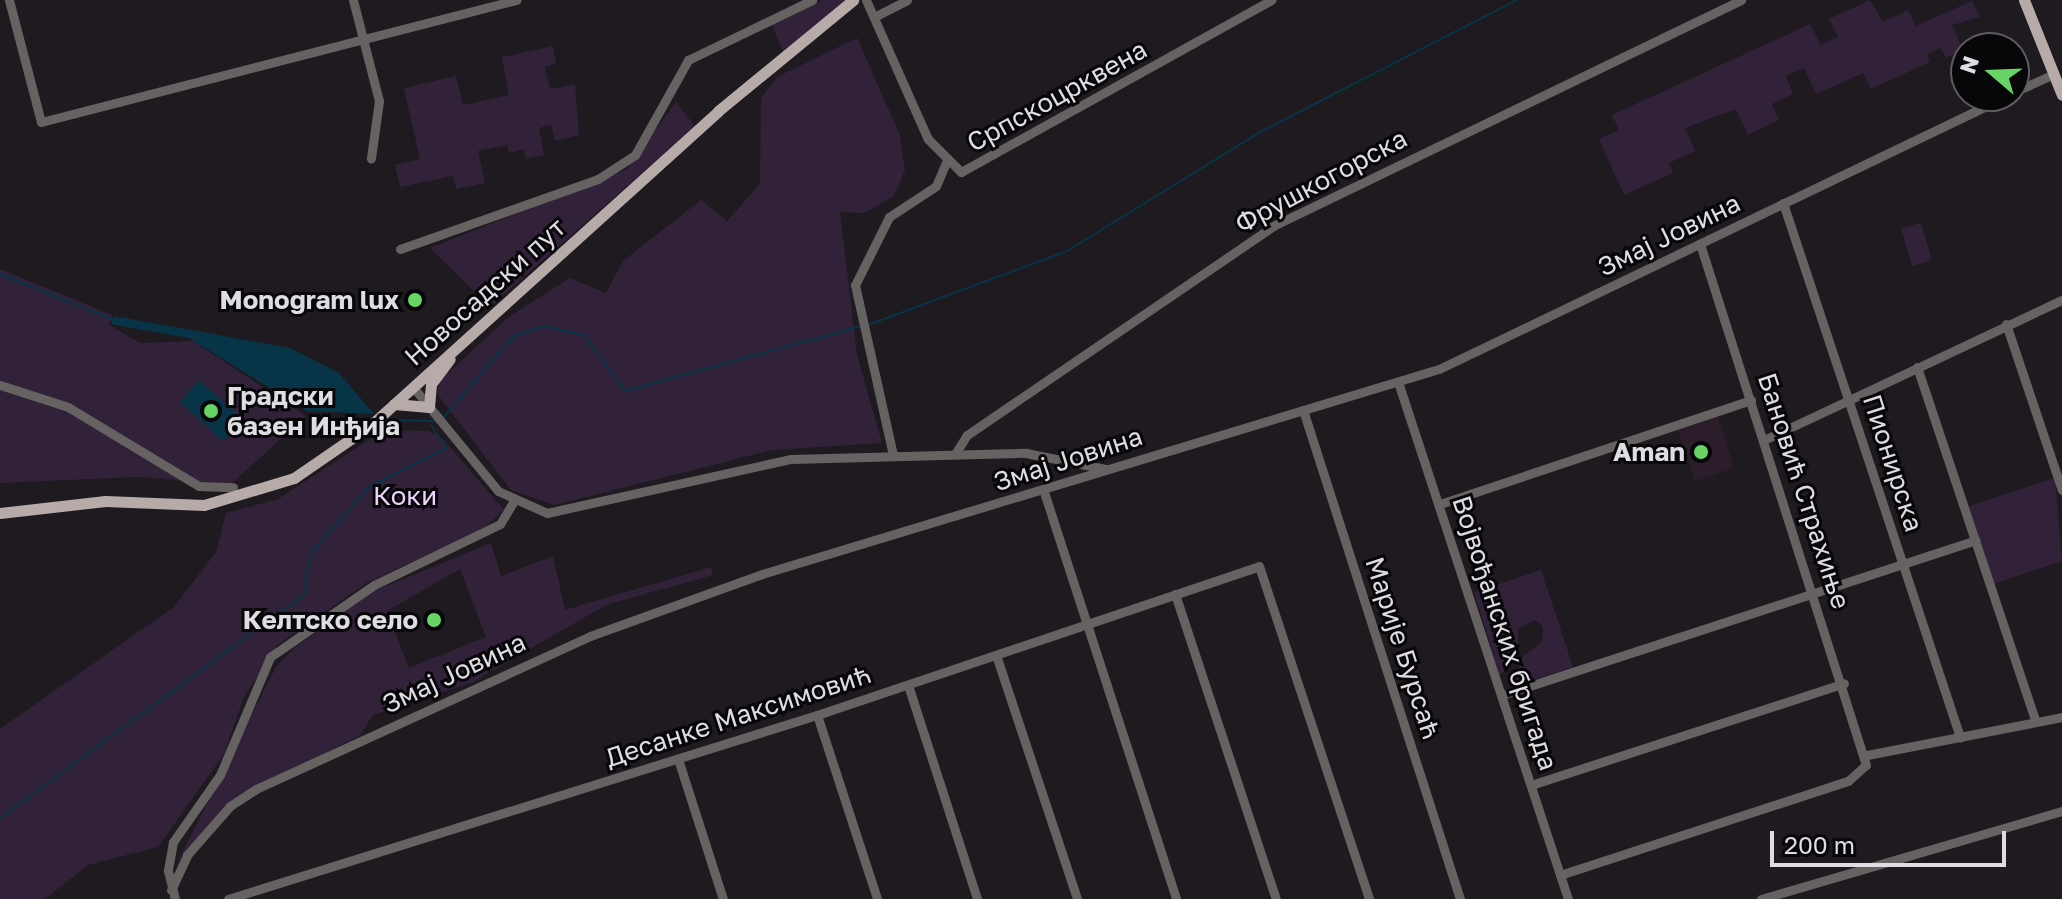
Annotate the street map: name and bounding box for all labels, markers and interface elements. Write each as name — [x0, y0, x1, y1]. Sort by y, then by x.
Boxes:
north arrow — [1950, 32, 2030, 112]
street label: Српскоцрквена — [962, 34, 1152, 158]
text: N — [1953, 52, 1984, 77]
street label: Фрушкогорска — [1230, 123, 1412, 239]
street label: Змај Јовина — [1593, 187, 1745, 283]
street label: Новосадски пут — [398, 212, 572, 372]
place label: Monogram lux — [220, 284, 399, 316]
marker: Monogram lux — [406, 291, 424, 309]
street label: Бановић Страхиње — [1751, 369, 1857, 613]
place label: Градски базен Инђија — [227, 380, 400, 442]
street label: Пионирска — [1856, 391, 1930, 535]
marker: Градски базен Инђија — [202, 402, 220, 420]
street label: Змај Јовина — [990, 420, 1146, 498]
place label: Aman — [1613, 436, 1685, 468]
marker: Aman — [1692, 443, 1710, 461]
park label: Коки — [373, 480, 437, 512]
street label: Војвођанских бригада — [1446, 492, 1564, 774]
street label: Марије Бурсаћ — [1359, 553, 1447, 743]
place label: Келтско село — [243, 604, 418, 636]
marker: Келтско село — [425, 611, 443, 629]
street label: Змај Јовина — [377, 626, 531, 720]
street label: Десанке Максимовић — [601, 658, 875, 774]
scale bar — [1774, 815, 2010, 865]
text: 200 m — [1784, 830, 1855, 859]

